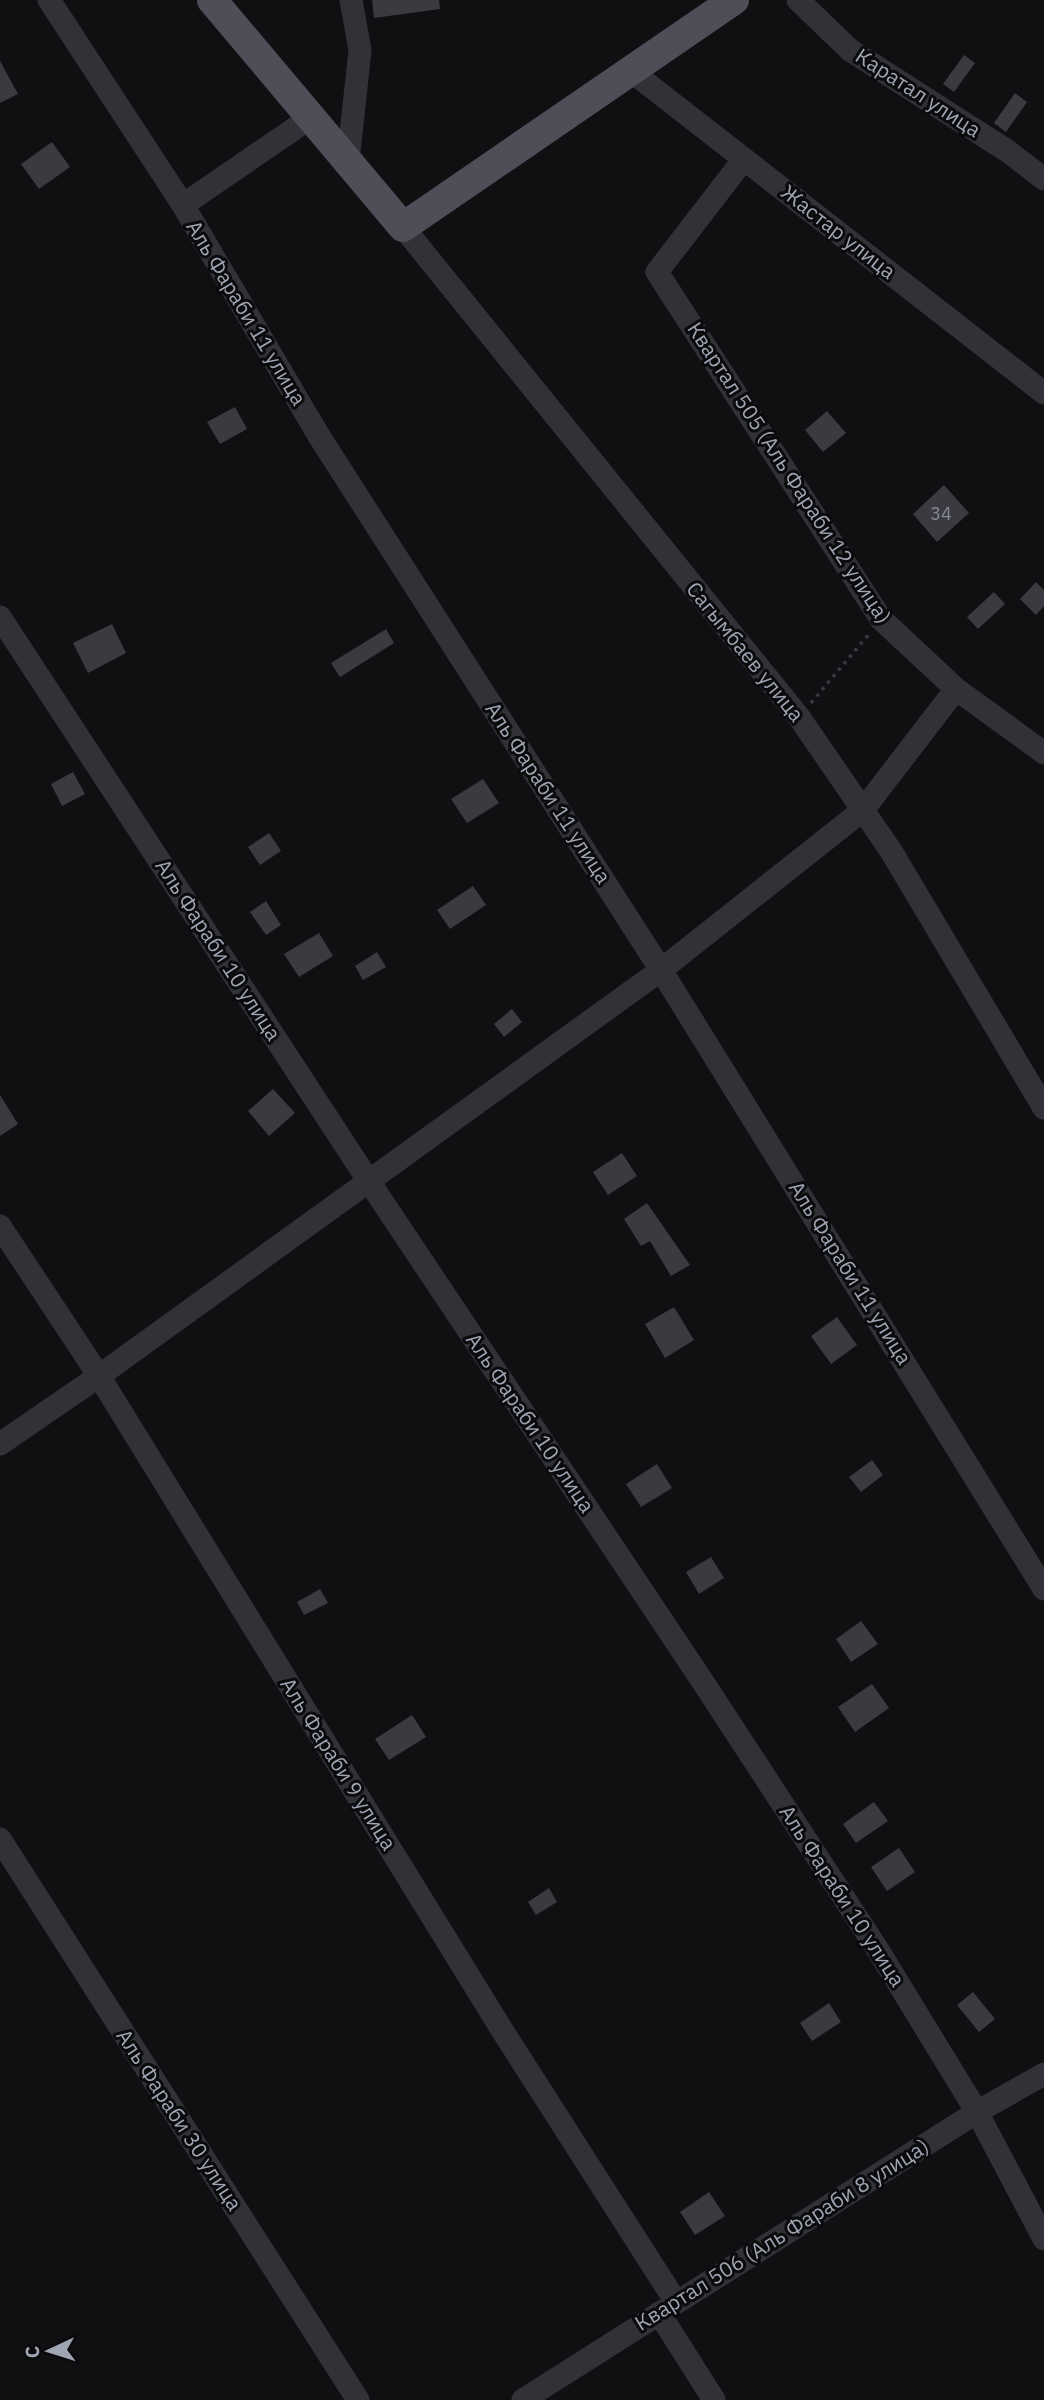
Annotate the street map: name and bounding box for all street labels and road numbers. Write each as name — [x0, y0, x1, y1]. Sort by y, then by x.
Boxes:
street label: Каратал улица — [851, 41, 987, 143]
street label: Жастар улица — [775, 178, 902, 285]
street label: Аль Фараби 11 улица — [180, 215, 313, 410]
street label: Квартал 505 (Аль Фараби 12 улица) — [682, 316, 898, 629]
street label: Сагымбаев улица — [681, 575, 811, 727]
street label: Аль Фараби 11 улица — [480, 696, 618, 889]
street label: Аль Фараби 10 улица — [150, 853, 288, 1046]
street label: Аль Фараби 11 улица — [783, 1175, 919, 1370]
street label: Аль Фараби 10 улица — [460, 1327, 602, 1518]
street label: Аль Фараби 9 улица — [274, 1672, 403, 1855]
street label: Аль Фараби 10 улица — [774, 1799, 912, 1992]
street label: Аль Фараби 30 улица — [111, 2023, 249, 2216]
street label: Квартал 506 (Аль Фараби 8 улица) — [629, 2132, 934, 2337]

